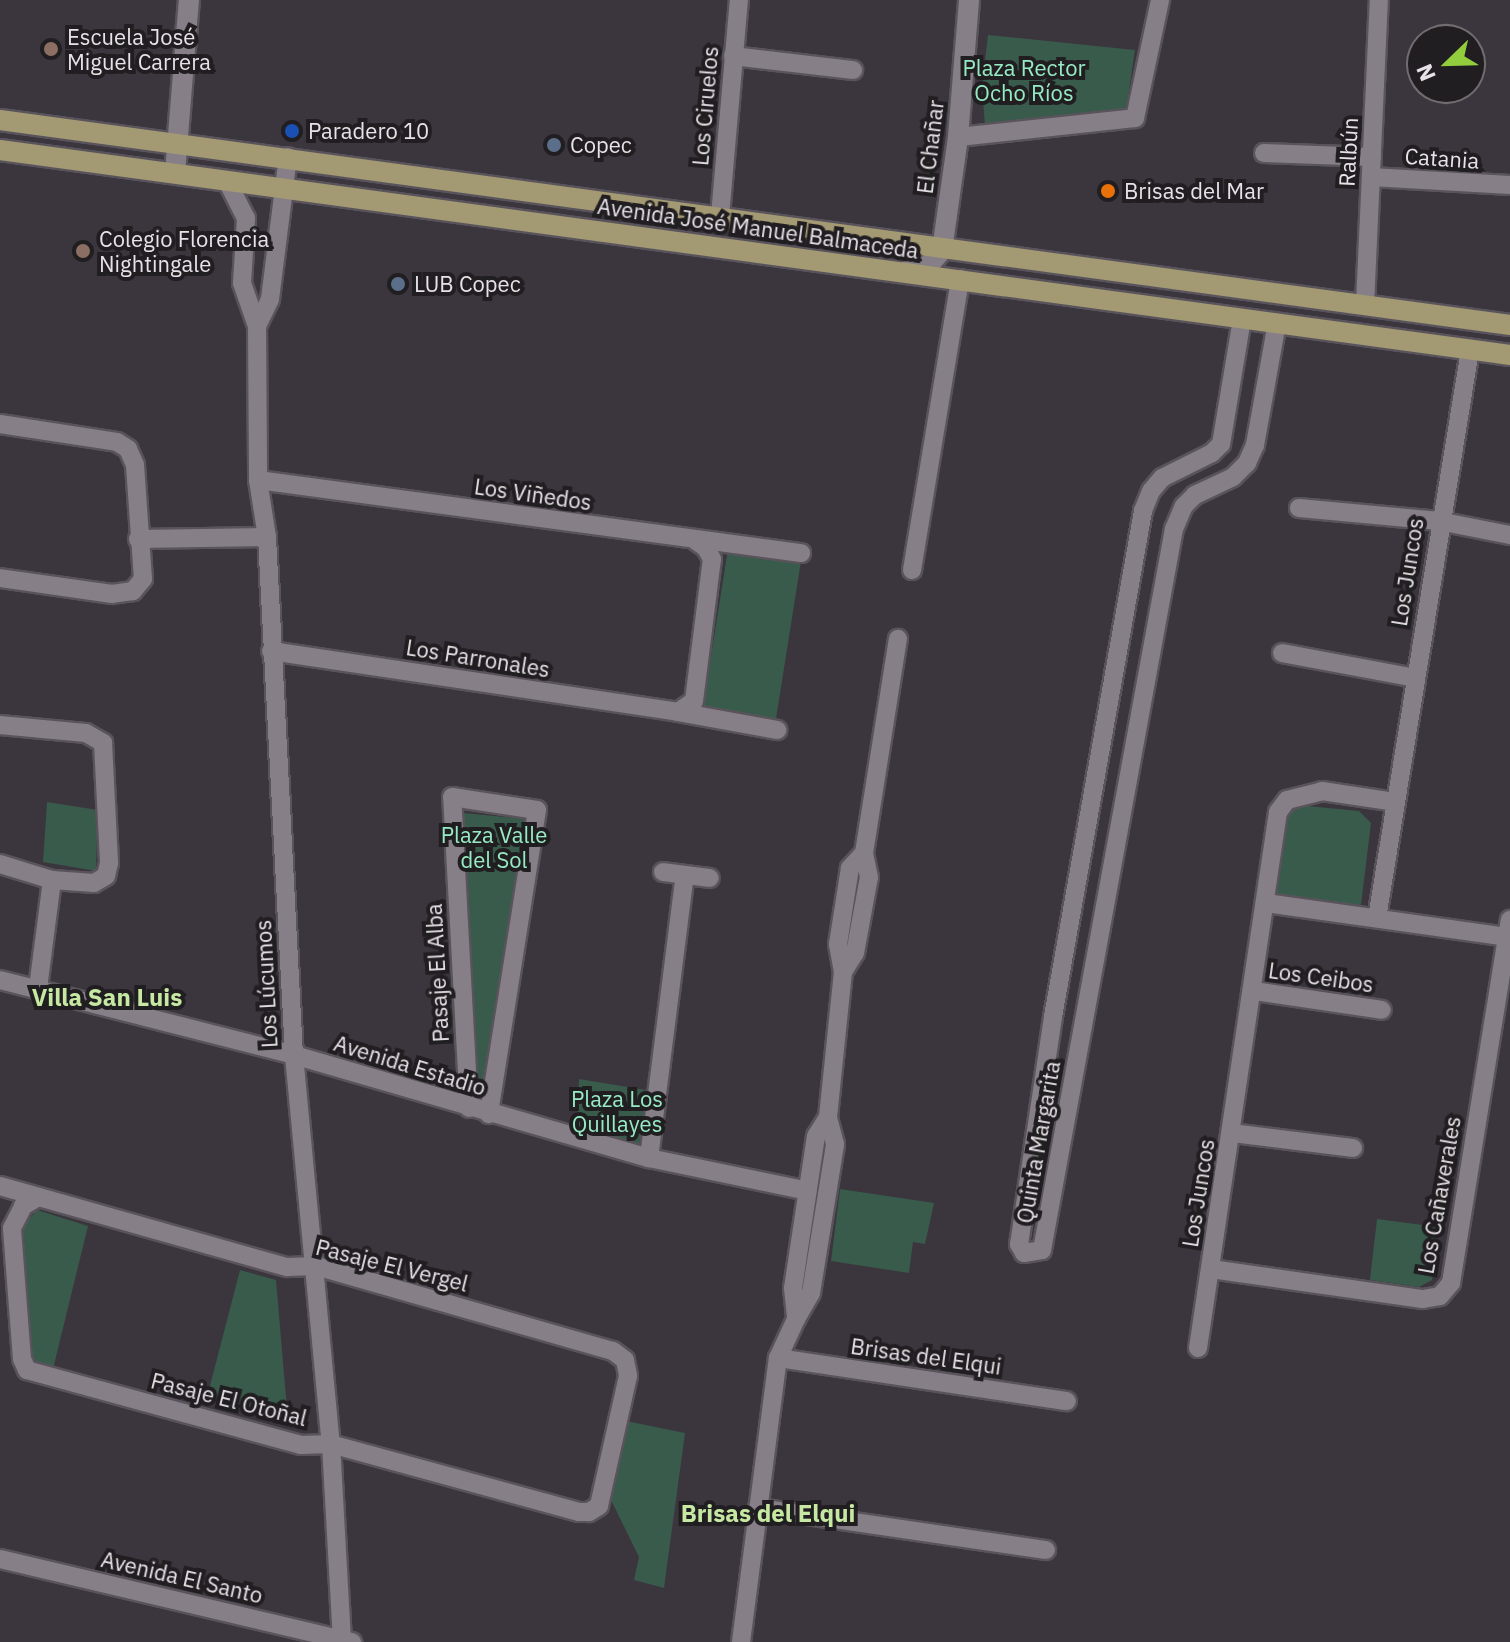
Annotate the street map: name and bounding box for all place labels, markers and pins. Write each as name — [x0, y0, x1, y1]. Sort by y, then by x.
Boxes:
place label: Escuela José Miguel Carrera — [67, 23, 211, 74]
marker: Escuela José Miguel Carrera — [42, 40, 60, 58]
place label: Paradero 10 — [308, 118, 429, 144]
marker: Paradero 10 — [283, 122, 301, 140]
place label: Copec — [570, 132, 632, 158]
marker: Copec — [545, 136, 563, 154]
place label: Brisas del Mar — [1124, 178, 1264, 204]
marker: Brisas del Mar — [1099, 182, 1117, 200]
place label: Colegio Florencia Nightingale — [99, 225, 269, 276]
marker: Colegio Florencia Nightingale — [74, 242, 92, 260]
place label: LUB Copec — [414, 271, 521, 297]
marker: LUB Copec — [389, 275, 407, 293]

